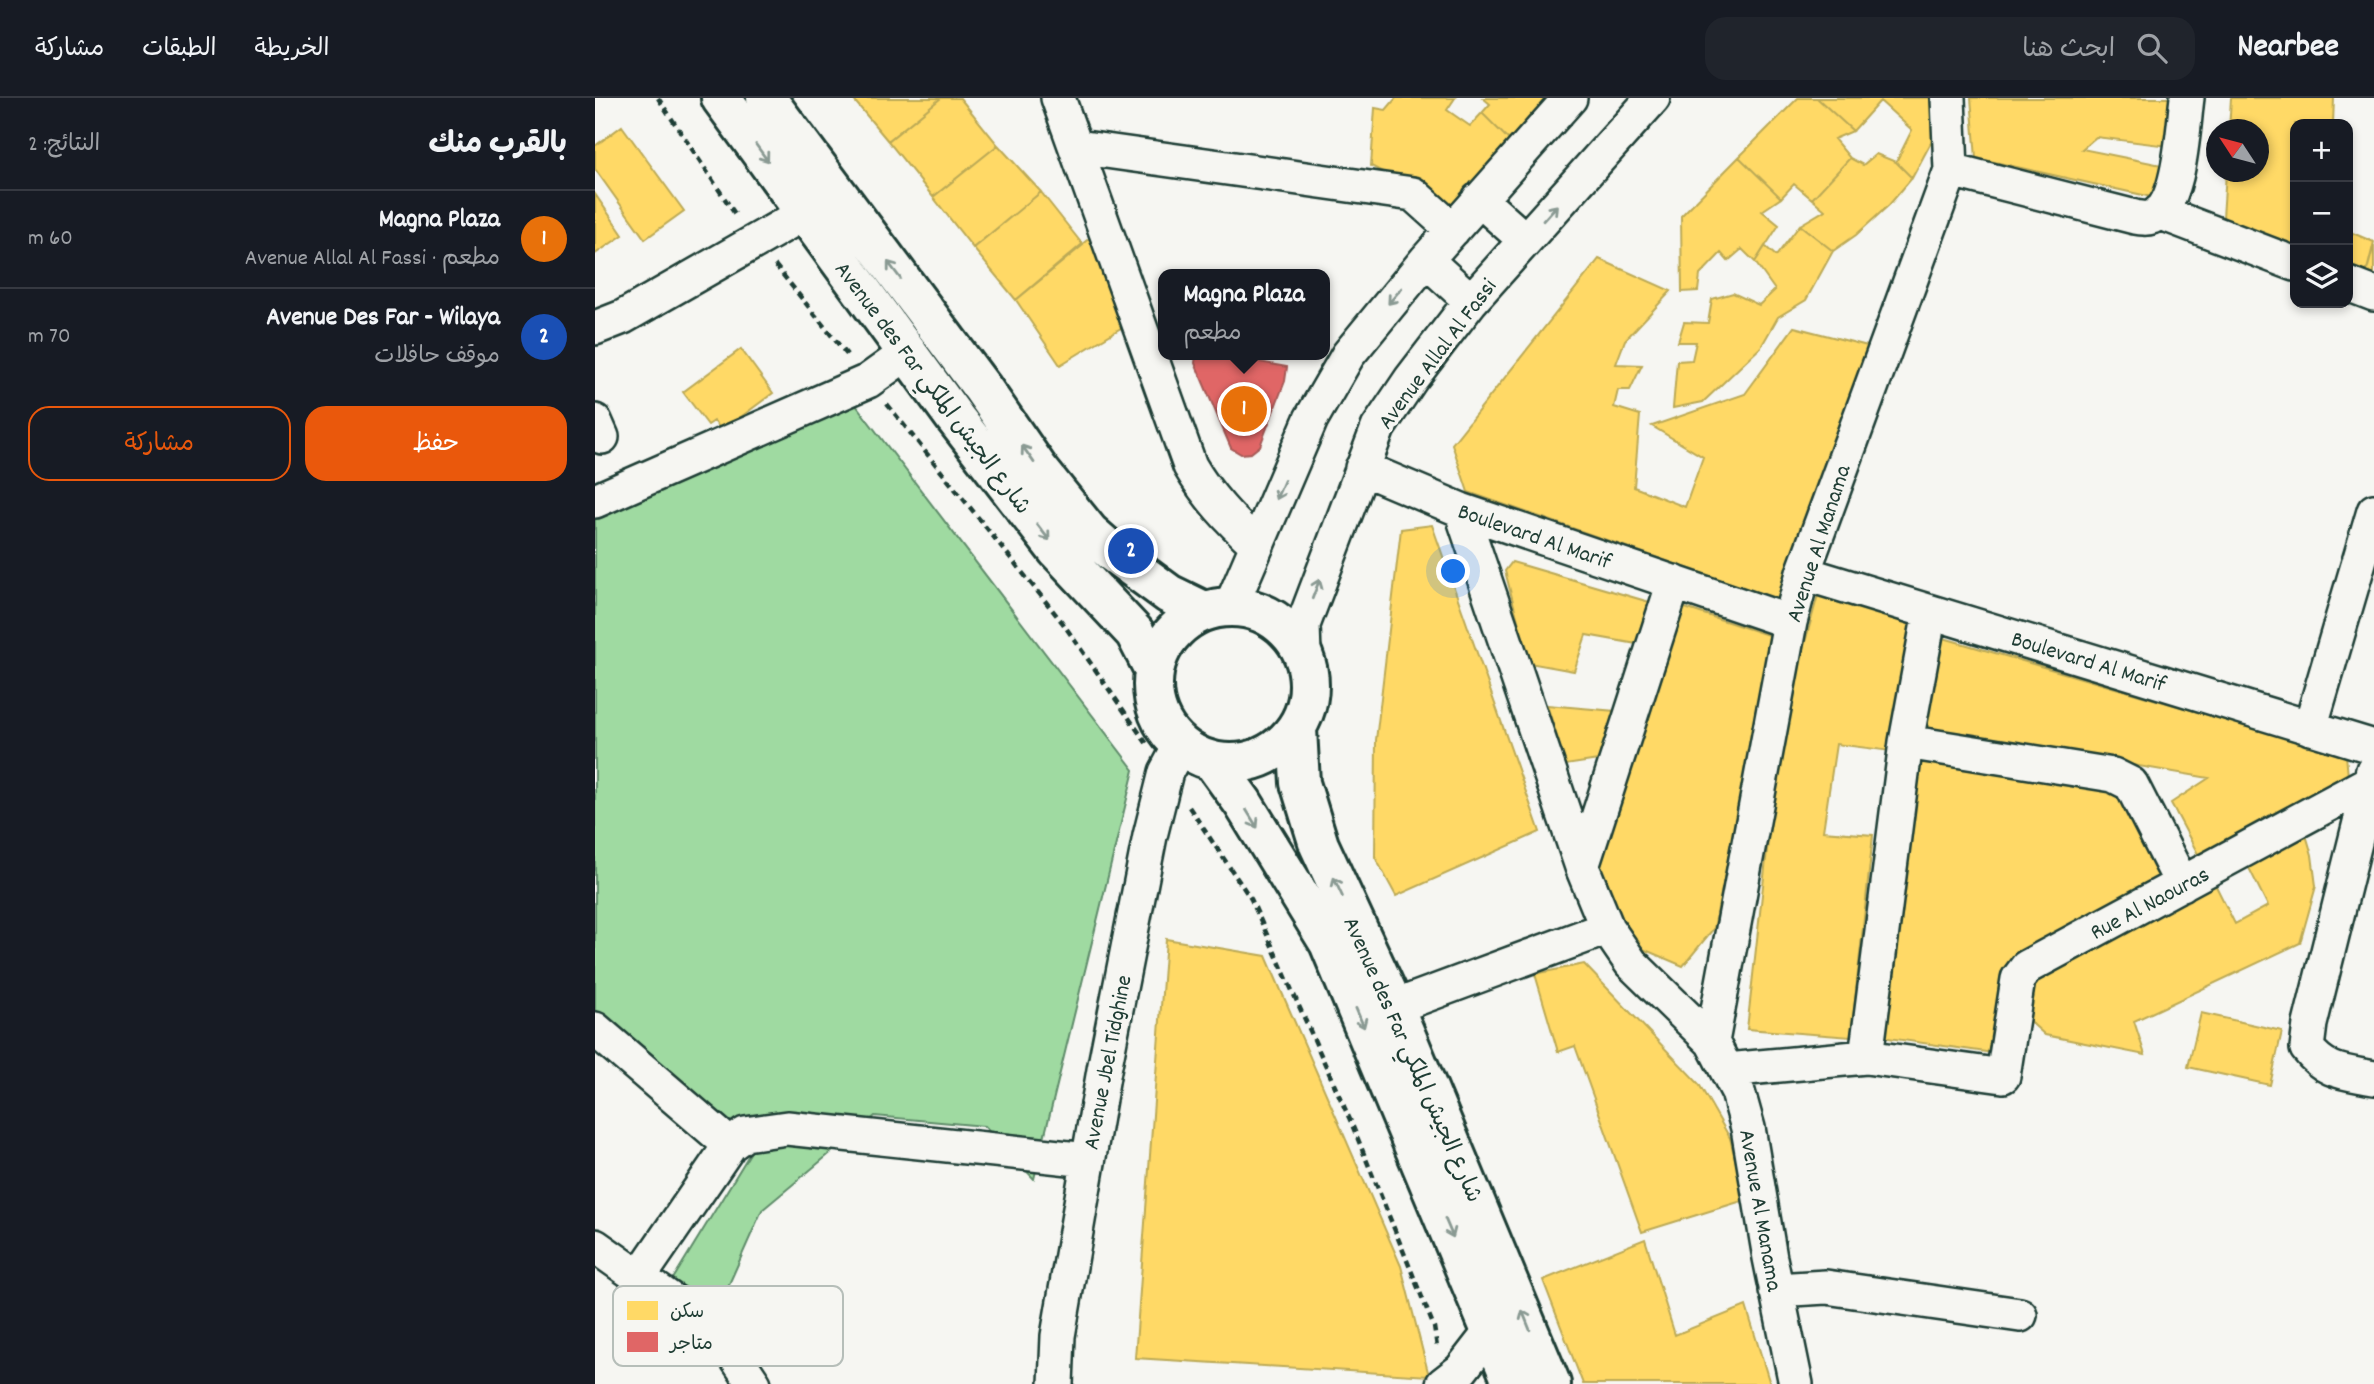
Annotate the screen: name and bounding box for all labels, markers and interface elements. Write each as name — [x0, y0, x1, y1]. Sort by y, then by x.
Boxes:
search box — [1705, 17, 2195, 80]
text: Nearbee — [2237, 25, 2339, 72]
icon: search — [2133, 29, 2171, 67]
text: ابحث هنا — [2022, 32, 2115, 69]
text: مشاركة — [35, 33, 104, 67]
text: الطبقات — [142, 33, 217, 67]
text: الخريطة — [255, 33, 329, 67]
north arrow — [2206, 119, 2269, 182]
map controls — [2290, 119, 2353, 308]
button: + — [2290, 119, 2353, 182]
text: بالقرب منك — [429, 125, 567, 168]
text: النتائج: 2 — [28, 129, 100, 162]
one-way arrow — [754, 143, 769, 162]
button: − — [2290, 182, 2353, 245]
text: Magna Plaza — [379, 202, 500, 239]
one-way arrow — [1541, 205, 1558, 222]
text: 60 m — [28, 223, 73, 256]
text: 1 — [541, 223, 547, 256]
text: مطعم · Avenue Allal Al Fassi — [245, 243, 500, 276]
button: layers — [2290, 245, 2353, 308]
street label: Avenue des Far شارع الجيش الملكي — [824, 256, 1038, 523]
one-way arrow — [887, 261, 902, 279]
popup — [1158, 269, 1330, 360]
street label: Avenue Allal Al Fassi — [1371, 273, 1506, 437]
text: Magna Plaza — [1183, 277, 1305, 314]
one-way arrow — [1388, 287, 1404, 305]
text: Avenue Des Far - Wilaya — [266, 300, 500, 337]
text: مطعم — [1183, 318, 1242, 351]
text: 70 m — [28, 321, 70, 354]
text: 2 — [539, 321, 549, 354]
text: موقف حافلات — [374, 341, 500, 374]
pin: 1 — [1221, 383, 1267, 435]
button: مشاركة — [28, 406, 291, 481]
button: حفظ — [305, 406, 567, 481]
one-way arrow — [1021, 445, 1035, 464]
street label: Avenue Al Manama — [1779, 460, 1862, 627]
one-way arrow — [1273, 479, 1286, 501]
street label: Boulevard Al Marif — [1453, 497, 1616, 580]
one-way arrow — [1036, 523, 1051, 541]
pin: 2 — [1108, 525, 1154, 577]
your location — [1436, 554, 1470, 588]
one-way arrow — [1310, 578, 1323, 600]
street label: Boulevard Al Marif — [2007, 624, 2170, 703]
one-way arrow — [1246, 808, 1260, 828]
street label: Rue Al Naouras — [2085, 860, 2216, 950]
one-way arrow — [1331, 877, 1345, 898]
street label: Avenue des Far شارع الجيش الملكي — [1332, 912, 1489, 1209]
street label: Avenue Jbel Tidghine — [1076, 973, 1143, 1153]
one-way arrow — [1355, 1007, 1368, 1028]
street label: Avenue Al Manama — [1728, 1127, 1789, 1295]
one-way arrow — [1443, 1217, 1456, 1238]
legend — [613, 1286, 843, 1366]
text: سكن — [670, 1300, 704, 1327]
one-way arrow — [1519, 1310, 1532, 1332]
text: متاجر — [668, 1332, 713, 1359]

